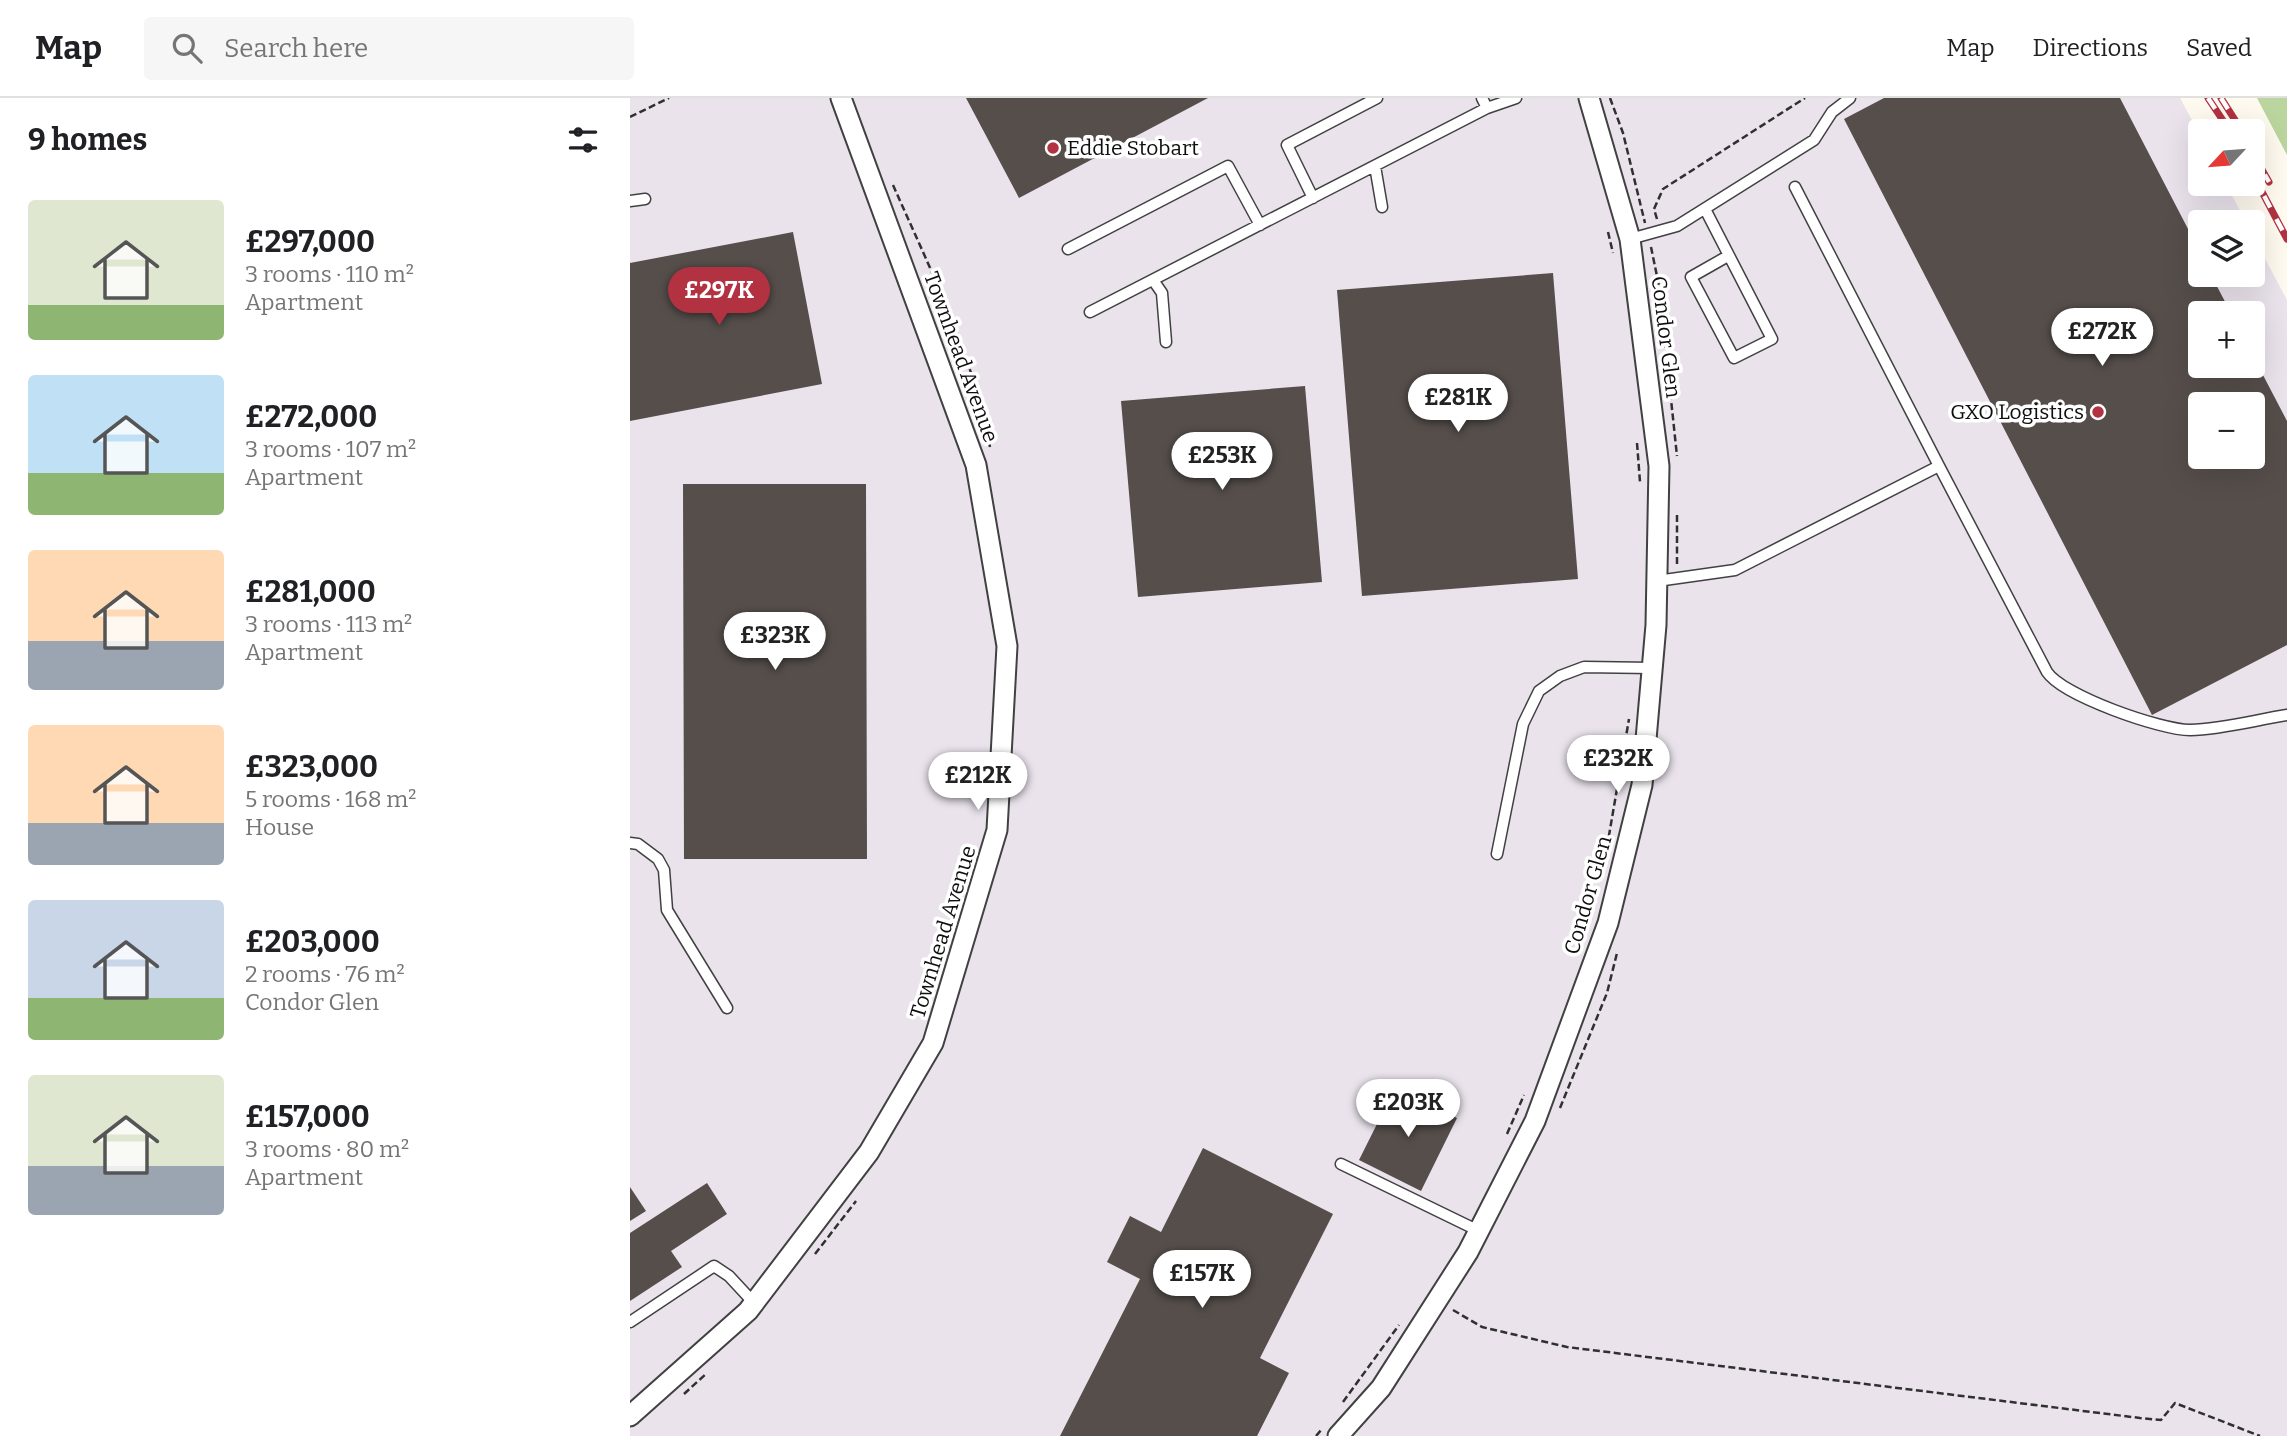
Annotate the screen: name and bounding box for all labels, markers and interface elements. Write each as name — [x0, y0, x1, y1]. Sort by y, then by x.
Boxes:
search box — [144, 17, 634, 80]
text: Map — [35, 28, 102, 68]
icon: search — [168, 29, 206, 67]
text: Search here — [224, 33, 368, 64]
text: Map — [1946, 34, 1995, 62]
text: Directions — [2033, 34, 2148, 62]
text: Saved — [2186, 34, 2252, 62]
north arrow — [2188, 119, 2264, 196]
map controls — [2188, 119, 2265, 469]
icon: filters — [564, 121, 602, 159]
text: 9 homes — [28, 122, 147, 158]
place label: Eddie Stobart — [1067, 135, 1199, 161]
marker: Eddie Stobart — [1045, 140, 1061, 156]
button: layers — [2188, 210, 2265, 287]
text: £297,000 — [245, 224, 375, 260]
icon: home — [84, 228, 168, 312]
text: 3 rooms · 110 m² — [245, 260, 414, 288]
pin: £297K — [670, 268, 768, 327]
street label: Townhead Avenue — [918, 268, 1004, 446]
street label: Condor Glen — [1646, 275, 1686, 399]
text: £297K — [684, 276, 754, 304]
text: Apartment — [245, 288, 363, 316]
button: + — [2188, 301, 2265, 378]
pin: £272K — [2053, 308, 2151, 368]
text: £272K — [2067, 317, 2137, 345]
pin: £281K — [1409, 374, 1507, 434]
text: £281K — [1424, 383, 1492, 411]
button: − — [2188, 392, 2265, 469]
text: £272,000 — [245, 399, 377, 435]
place label: GXO Logistics — [1950, 399, 2084, 425]
icon: home — [84, 403, 168, 487]
marker: GXO Logistics — [2090, 404, 2106, 420]
pin: £253K — [1173, 432, 1271, 492]
text: 3 rooms · 107 m² — [245, 435, 416, 463]
text: £253K — [1187, 441, 1257, 469]
text: Apartment — [245, 463, 363, 491]
text: £281,000 — [245, 574, 376, 610]
icon: home — [84, 578, 168, 662]
text: 3 rooms · 113 m² — [245, 610, 412, 638]
pin: £323K — [726, 612, 824, 672]
text: £323K — [740, 621, 810, 649]
text: Apartment — [245, 638, 363, 666]
pin: £232K — [1569, 736, 1667, 795]
text: £232K — [1583, 744, 1653, 772]
text: £323,000 — [245, 749, 378, 785]
pin: £212K — [929, 752, 1027, 812]
icon: home — [84, 753, 168, 837]
text: £212K — [944, 761, 1012, 789]
text: 5 rooms · 168 m² — [245, 785, 416, 813]
text: House — [245, 813, 314, 841]
street label: Condor Glen — [1559, 833, 1617, 957]
street label: Townhead Avenue — [904, 842, 982, 1022]
text: £203,000 — [245, 924, 380, 960]
icon: home — [84, 928, 168, 1012]
text: 2 rooms · 76 m² — [245, 960, 405, 988]
text: Condor Glen — [245, 988, 379, 1016]
pin: £203K — [1359, 1080, 1457, 1139]
text: £203K — [1372, 1088, 1444, 1116]
text: £157,000 — [245, 1099, 370, 1135]
icon: home — [84, 1103, 168, 1187]
text: 3 rooms · 80 m² — [245, 1135, 409, 1163]
text: Apartment — [245, 1163, 363, 1191]
pin: £157K — [1153, 1250, 1251, 1310]
text: £157K — [1169, 1259, 1235, 1287]

